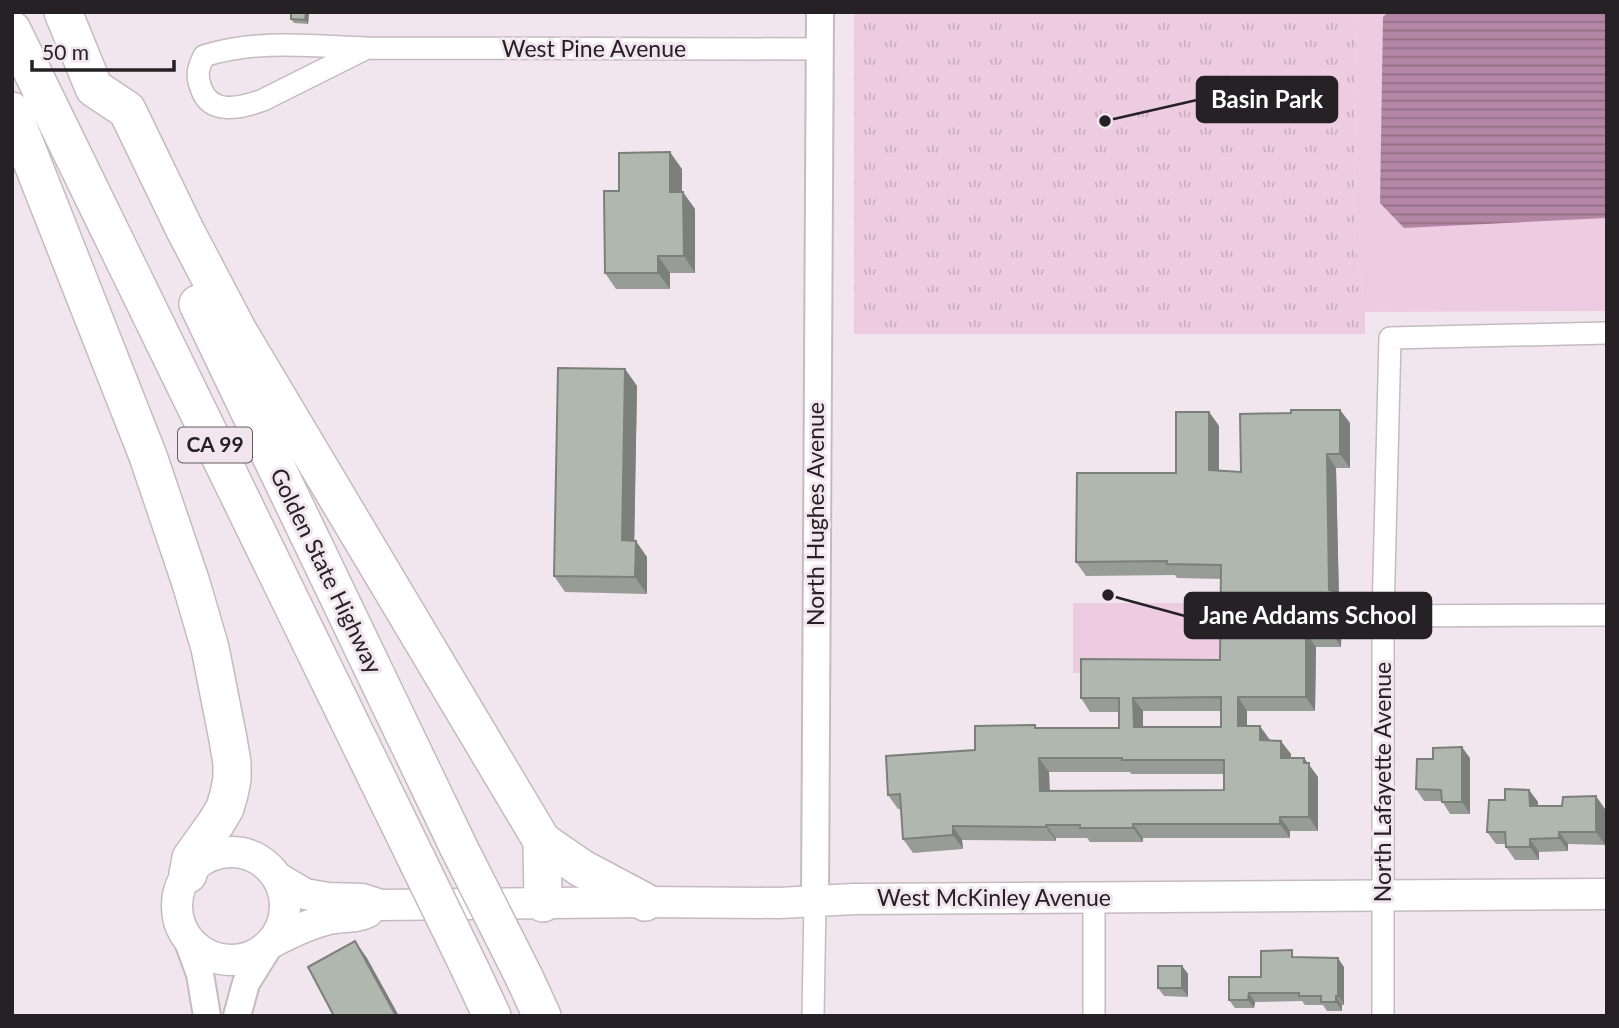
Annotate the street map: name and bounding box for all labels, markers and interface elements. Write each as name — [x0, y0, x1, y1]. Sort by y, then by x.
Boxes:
scale bar — [32, 28, 173, 72]
street label: West Pine Avenue — [502, 34, 686, 62]
text: 50 m — [42, 39, 89, 64]
callout: Basin Park — [1197, 77, 1337, 122]
text: Basin Park — [1211, 84, 1323, 113]
street label: North Hughes Avenue — [801, 402, 829, 626]
road number: CA 99 — [178, 428, 252, 462]
street label: Golden State Highway — [265, 463, 389, 678]
callout: Jane Addams School — [1185, 593, 1431, 638]
text: Jane Addams School — [1199, 600, 1417, 629]
street label: North Lafayette Avenue — [1368, 662, 1396, 902]
street label: West McKinley Avenue — [877, 883, 1111, 911]

